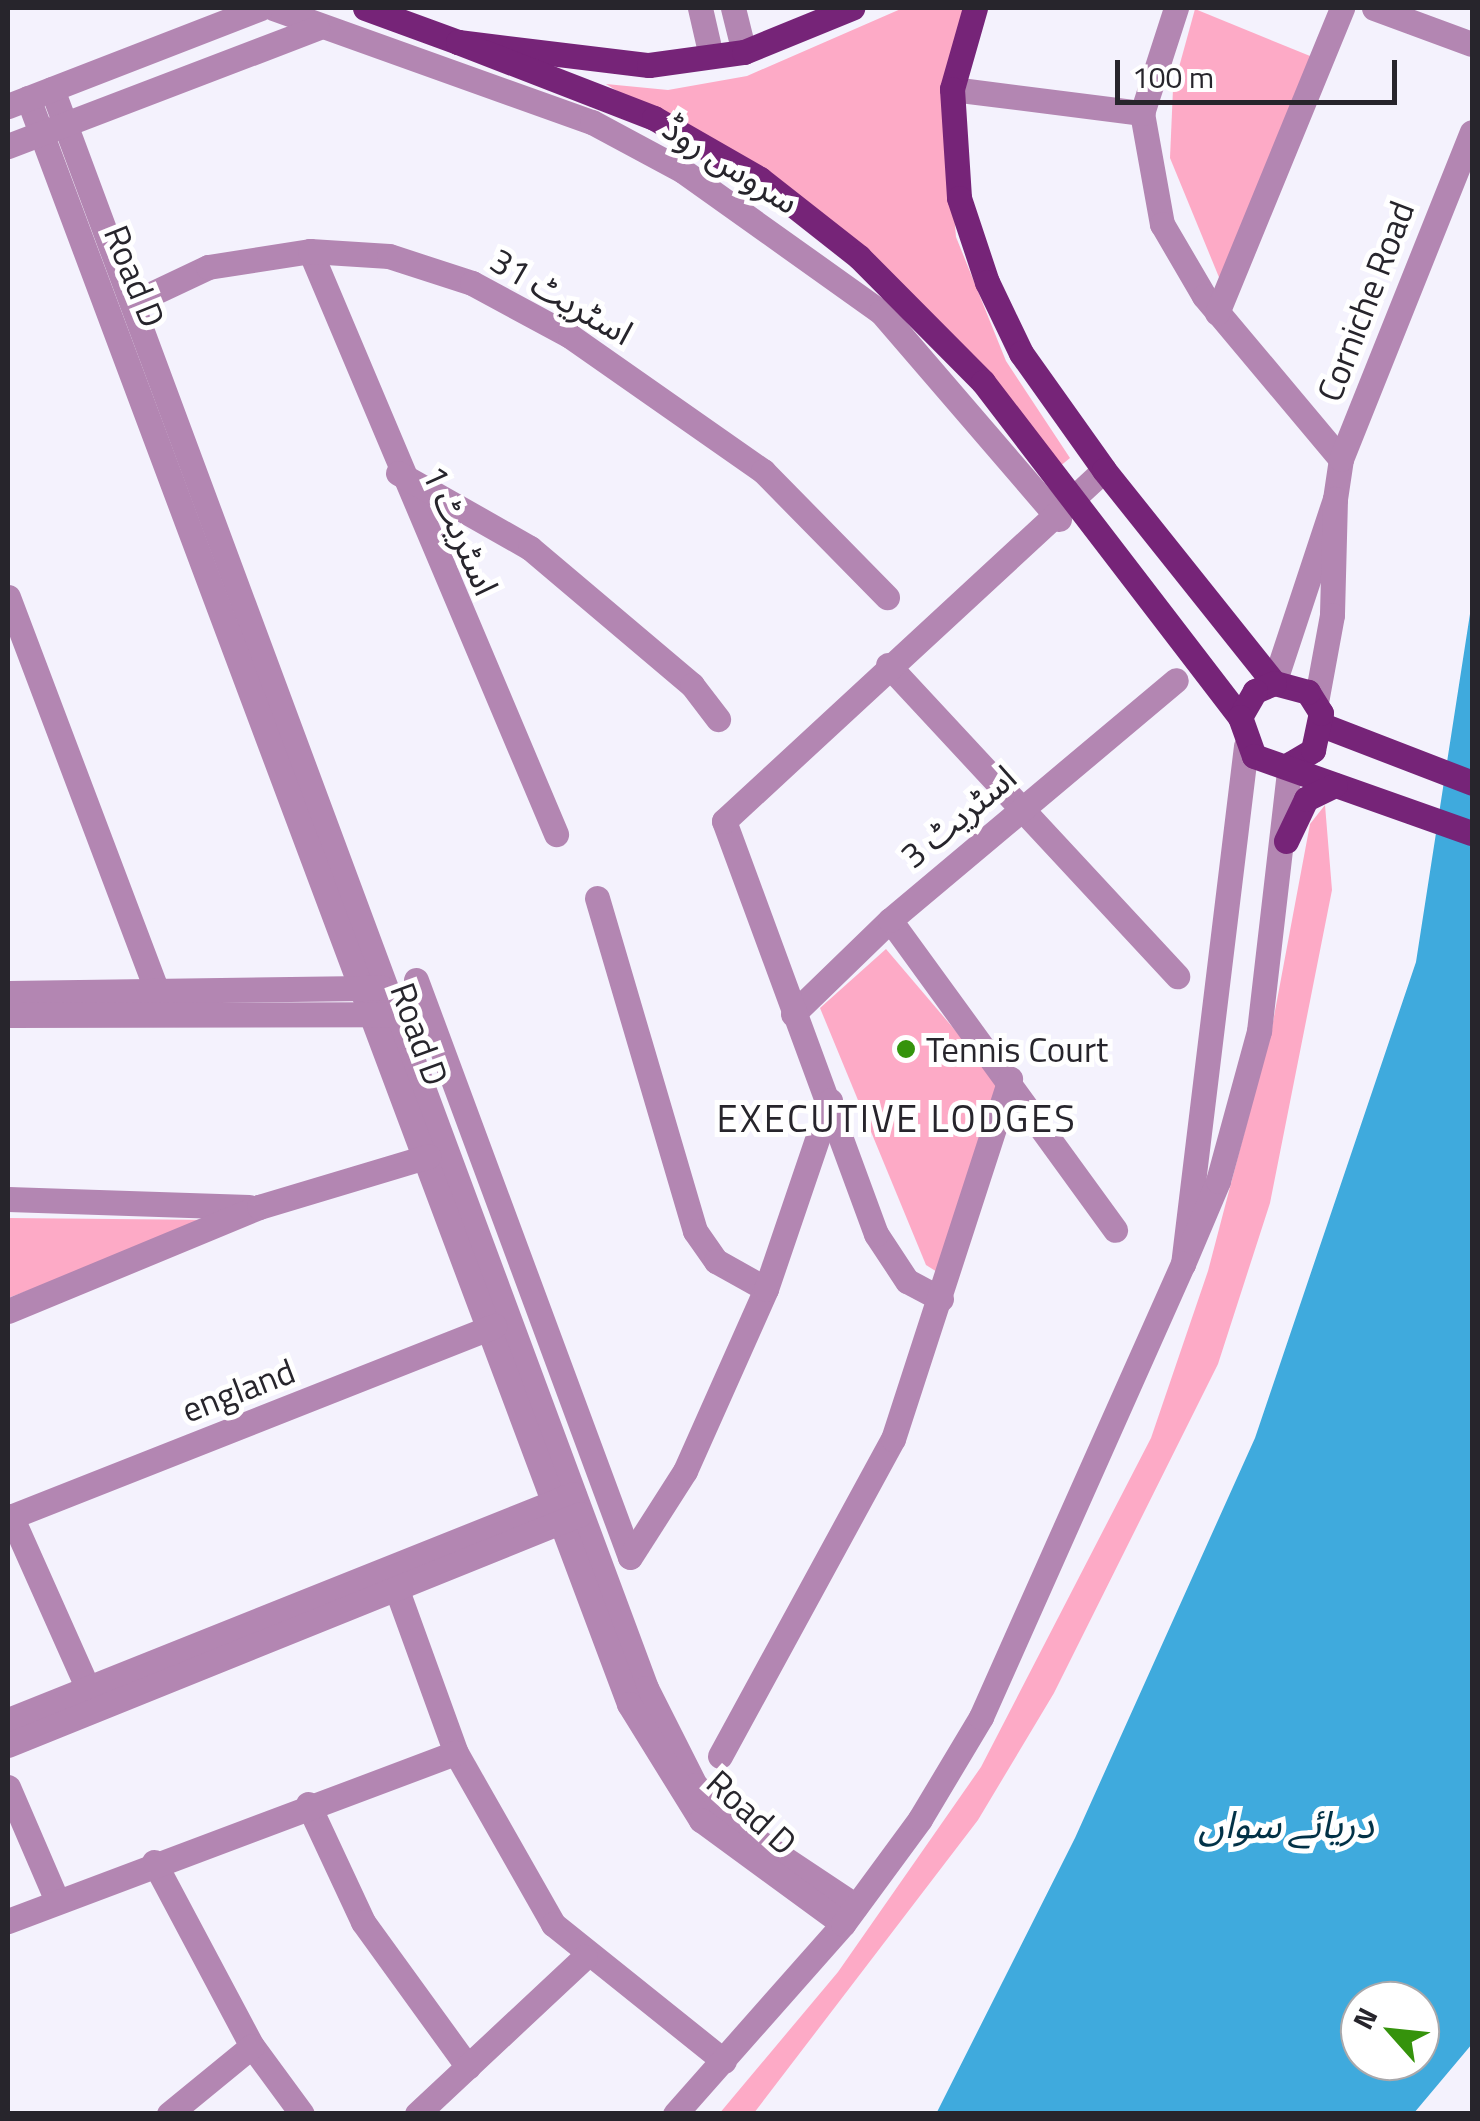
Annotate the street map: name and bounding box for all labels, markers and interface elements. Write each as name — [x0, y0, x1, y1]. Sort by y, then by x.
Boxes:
scale bar — [1120, 40, 1402, 102]
text: 100 m — [1132, 54, 1214, 100]
street label: سروس روڈ — [655, 106, 807, 222]
street label: Corniche Road — [1308, 195, 1422, 407]
street label: Road D — [96, 219, 174, 333]
street label: اسٹریٹ 31 — [483, 238, 641, 354]
street label: اسٹریٹ 1 — [414, 459, 508, 601]
street label: اسٹریٹ 3 — [892, 756, 1024, 876]
street label: Road D — [382, 977, 458, 1091]
place label: Tennis Court — [926, 1028, 1108, 1070]
marker: Tennis Court — [895, 1038, 917, 1060]
district label: EXECUTIVE LODGES — [717, 1096, 1077, 1142]
street label: england — [176, 1349, 300, 1431]
street label: Road D — [699, 1761, 805, 1863]
water label: دریائے سواں — [1198, 1802, 1374, 1848]
north arrow — [1340, 1981, 1440, 2081]
text: N — [1341, 2000, 1388, 2036]

